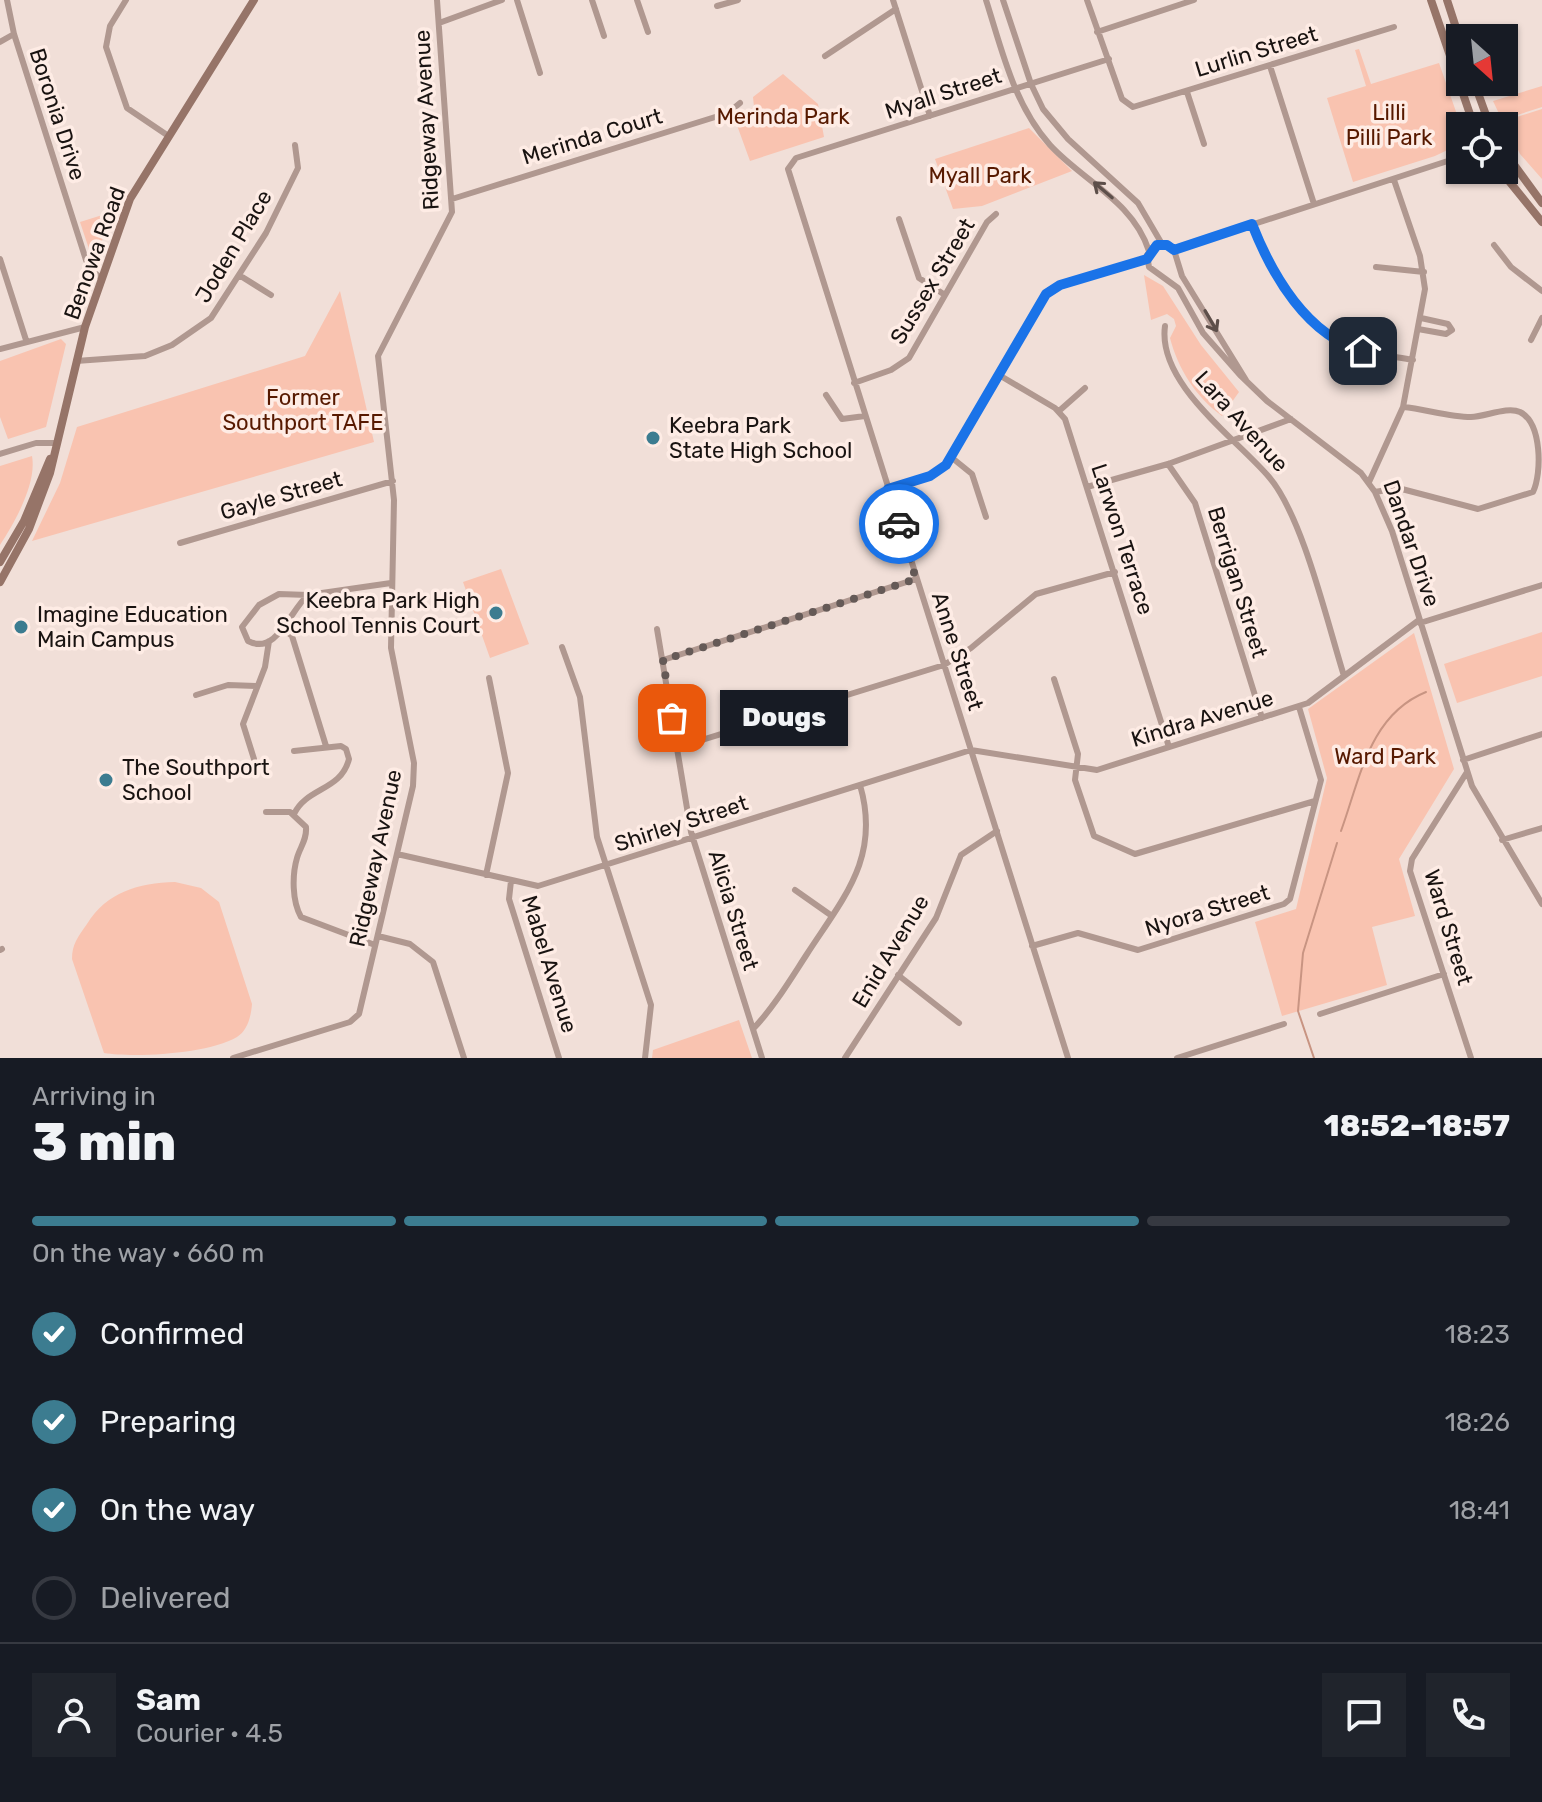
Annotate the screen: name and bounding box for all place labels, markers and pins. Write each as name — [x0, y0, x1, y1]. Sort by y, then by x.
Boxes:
pin — [1329, 317, 1397, 385]
place label: Keebra Park State High School — [669, 412, 852, 464]
marker: Keebra Park State High School — [644, 429, 662, 447]
place label: Keebra Park High School Tennis Court — [276, 587, 480, 639]
place label: Imagine Education Main Campus — [37, 601, 228, 653]
marker: Keebra Park High School Tennis Court — [487, 604, 505, 622]
marker: Imagine Education Main Campus — [12, 618, 30, 636]
pin — [638, 684, 706, 752]
callout: Dougs — [720, 690, 848, 746]
place label: The Southport School — [122, 754, 270, 806]
marker: The Southport School — [97, 771, 115, 789]

